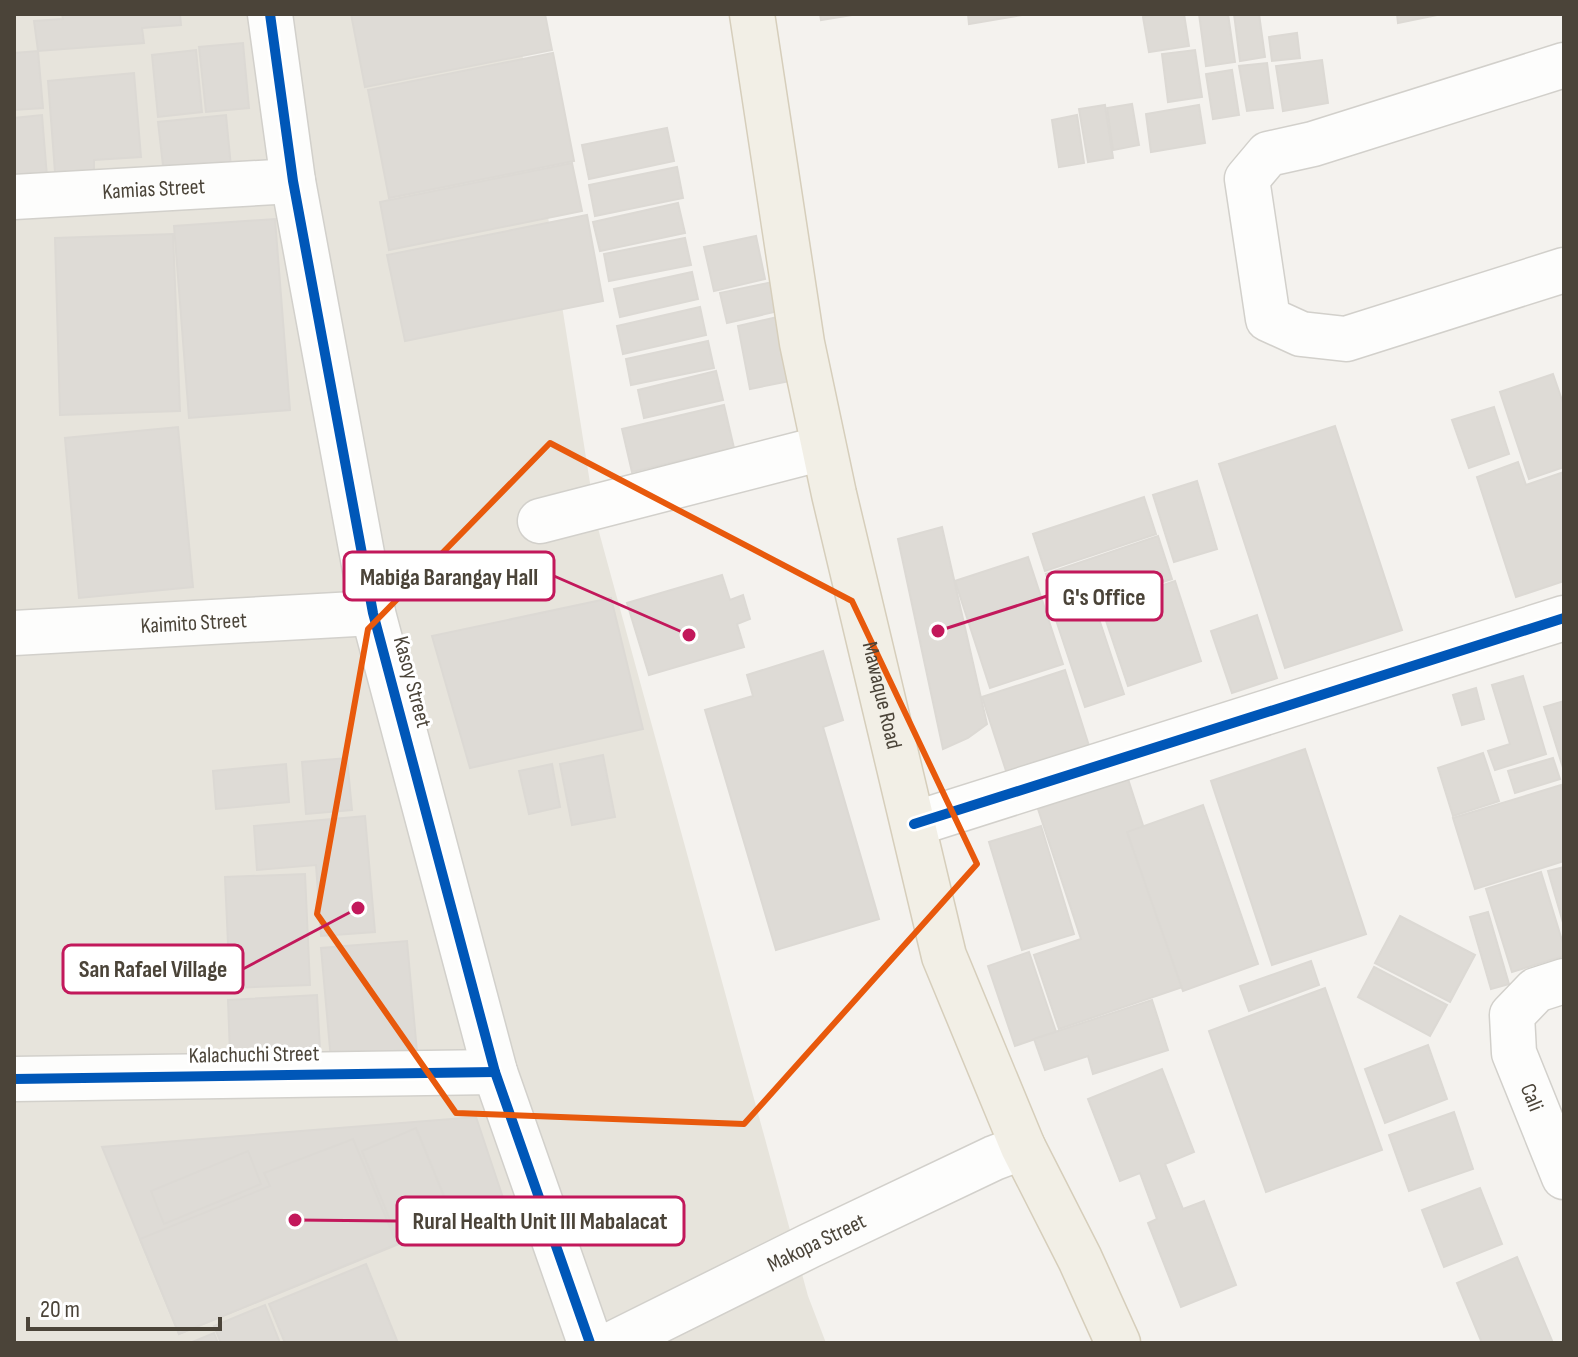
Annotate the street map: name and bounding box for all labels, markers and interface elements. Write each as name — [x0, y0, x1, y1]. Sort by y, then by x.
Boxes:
street label: Kamias Street — [102, 173, 206, 205]
callout: Mabiga Barangay Hall — [344, 552, 554, 600]
text: Mabiga Barangay Hall — [360, 563, 538, 592]
callout: G's Office — [1047, 572, 1162, 620]
text: G's Office — [1063, 583, 1145, 612]
street label: Kaimito Street — [140, 607, 248, 639]
street label: Kasoy Street — [387, 633, 437, 731]
street label: Mawaque Road — [856, 639, 908, 752]
callout: San Rafael Village — [63, 945, 243, 993]
text: San Rafael Village — [79, 955, 227, 984]
street label: Kalachuchi Street — [189, 1040, 320, 1070]
street label: Cali — [1514, 1080, 1550, 1115]
callout: Rural Health Unit III Mabalacat — [397, 1197, 684, 1245]
text: Rural Health Unit III Mabalacat — [413, 1207, 667, 1236]
street label: Makopa Street — [763, 1207, 870, 1278]
scale bar — [28, 1281, 220, 1331]
text: 20 m — [40, 1295, 80, 1324]

